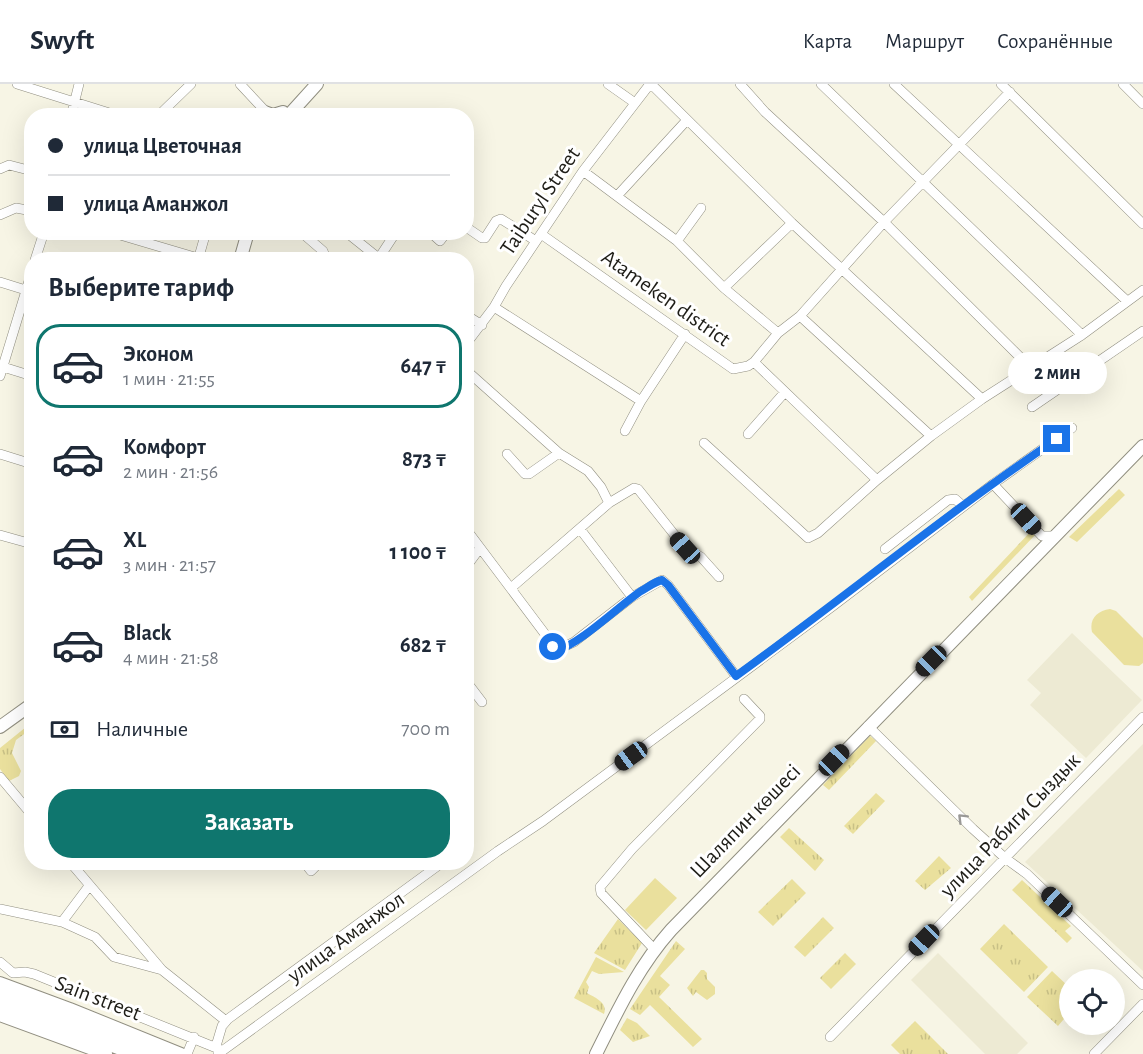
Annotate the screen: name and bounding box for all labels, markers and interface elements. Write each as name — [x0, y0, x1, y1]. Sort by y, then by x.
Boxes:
text: Swyft — [30, 27, 94, 55]
text: Карта — [803, 31, 852, 52]
text: Маршрут — [885, 31, 964, 52]
text: Сохранённые — [997, 31, 1113, 52]
text: улица Цветочная — [84, 135, 242, 157]
street label: Taiburyl Street — [496, 143, 584, 259]
text: улица Аманжол — [84, 193, 229, 215]
street label: Atameken district — [598, 246, 734, 350]
text: Выберите тариф — [48, 274, 234, 301]
icon: car — [51, 339, 105, 393]
text: Эконом — [123, 343, 194, 365]
callout: 2 мин — [1008, 352, 1106, 394]
text: 647 ₸ — [401, 355, 447, 377]
text: 2 мин — [1034, 363, 1081, 383]
text: 1 мин · 21:55 — [123, 369, 215, 389]
route end — [1043, 425, 1070, 452]
icon: car — [51, 432, 105, 486]
text: Комфорт — [123, 436, 206, 458]
text: 873 ₸ — [402, 448, 447, 470]
text: 2 мин · 21:56 — [123, 462, 218, 482]
car — [1007, 500, 1045, 538]
icon: car — [51, 525, 105, 579]
text: XL — [123, 529, 146, 551]
car — [666, 529, 704, 567]
text: 1 100 ₸ — [390, 541, 447, 563]
text: 3 мин · 21:57 — [123, 555, 216, 575]
icon: car — [51, 618, 105, 672]
text: Black — [123, 622, 171, 644]
route start — [539, 633, 566, 660]
text: 682 ₸ — [400, 634, 447, 656]
car — [912, 642, 950, 680]
text: 4 мин · 21:58 — [123, 648, 219, 668]
icon: cash — [48, 713, 81, 746]
text: Наличные — [96, 718, 188, 740]
text: 700 m — [401, 719, 450, 739]
car — [611, 738, 651, 774]
car — [815, 741, 853, 779]
street label: улица Рабиги Сыздык — [935, 749, 1084, 902]
street label: Шаляпин көшесі — [686, 760, 804, 882]
button: Заказать — [48, 789, 450, 858]
one-way arrow — [959, 815, 970, 826]
car — [1038, 883, 1076, 921]
street label: улица Аманжол — [283, 887, 408, 987]
car — [905, 921, 943, 959]
map controls — [1059, 969, 1125, 1035]
button: locate — [1059, 969, 1125, 1035]
street label: Sain street — [52, 972, 144, 1024]

